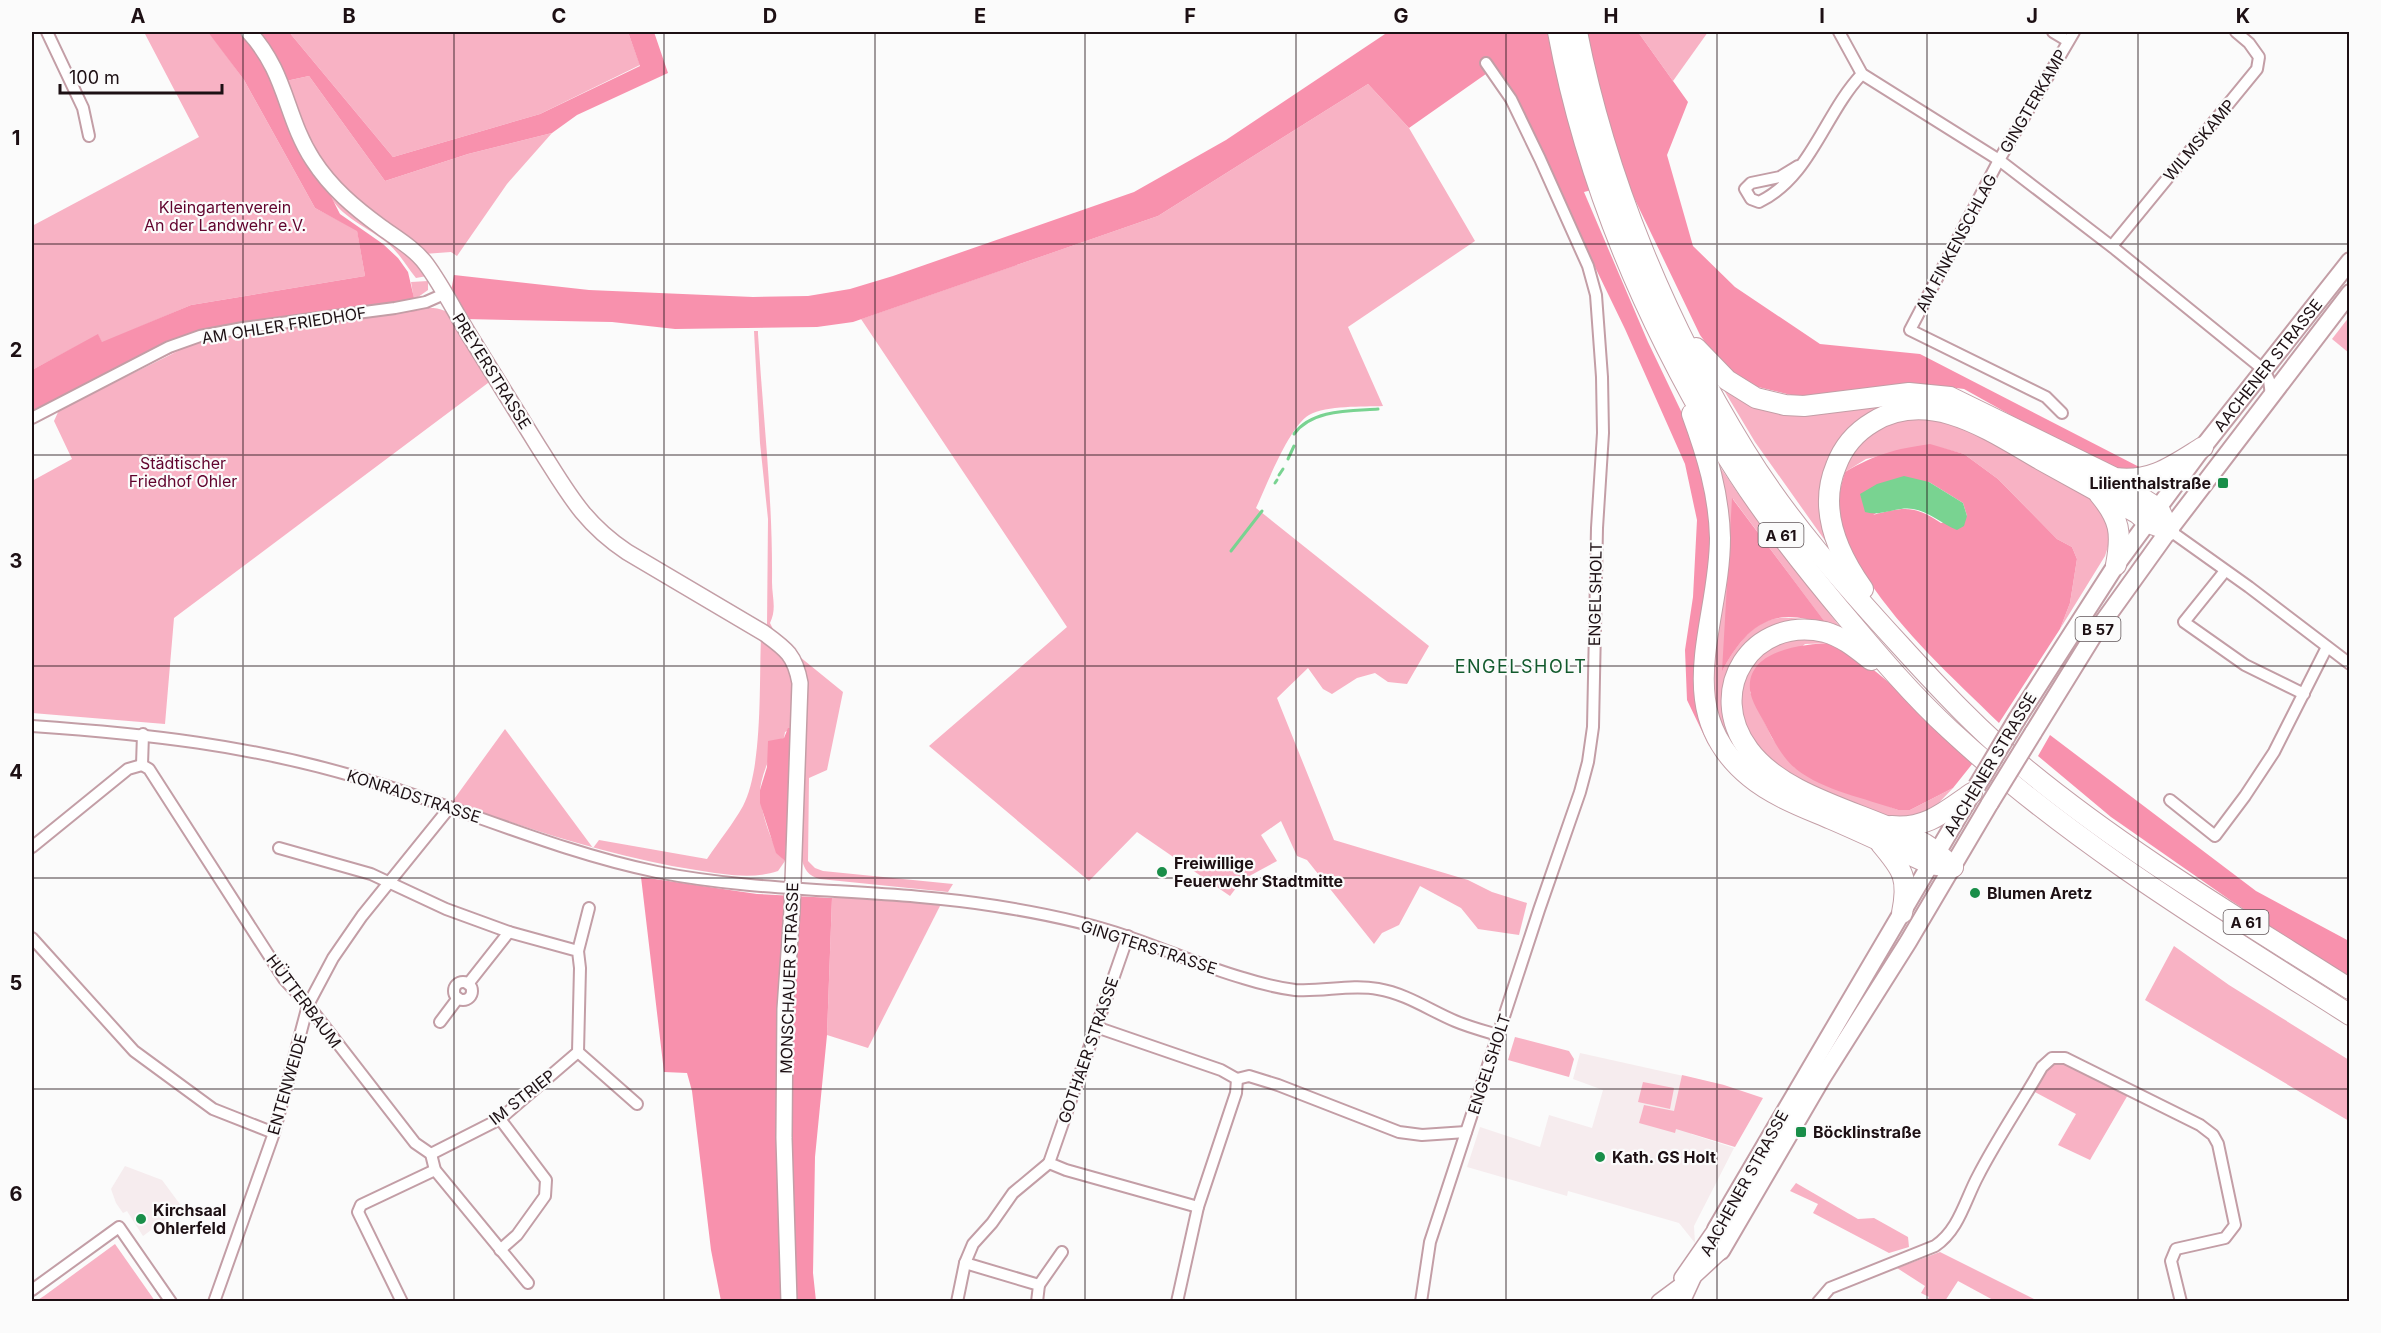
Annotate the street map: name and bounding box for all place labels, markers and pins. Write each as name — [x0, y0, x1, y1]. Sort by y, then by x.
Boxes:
place label: Lilienthalstraße — [2090, 473, 2211, 493]
marker: Lilienthalstraße — [2216, 476, 2230, 490]
place label: Freiwillige Feuerwehr Stadtmitte — [1174, 853, 1343, 891]
marker: Freiwillige Feuerwehr Stadtmitte — [1155, 865, 1169, 879]
place label: Blumen Aretz — [1987, 883, 2092, 903]
marker: Blumen Aretz — [1968, 886, 1982, 900]
place label: Böcklinstraße — [1813, 1122, 1921, 1142]
marker: Böcklinstraße — [1794, 1125, 1808, 1139]
place label: Kath. GS Holt — [1612, 1147, 1716, 1167]
marker: Kath. GS Holt — [1593, 1150, 1607, 1164]
place label: Kirchsaal Ohlerfeld — [153, 1200, 226, 1238]
marker: Kirchsaal Ohlerfeld — [134, 1212, 148, 1226]

